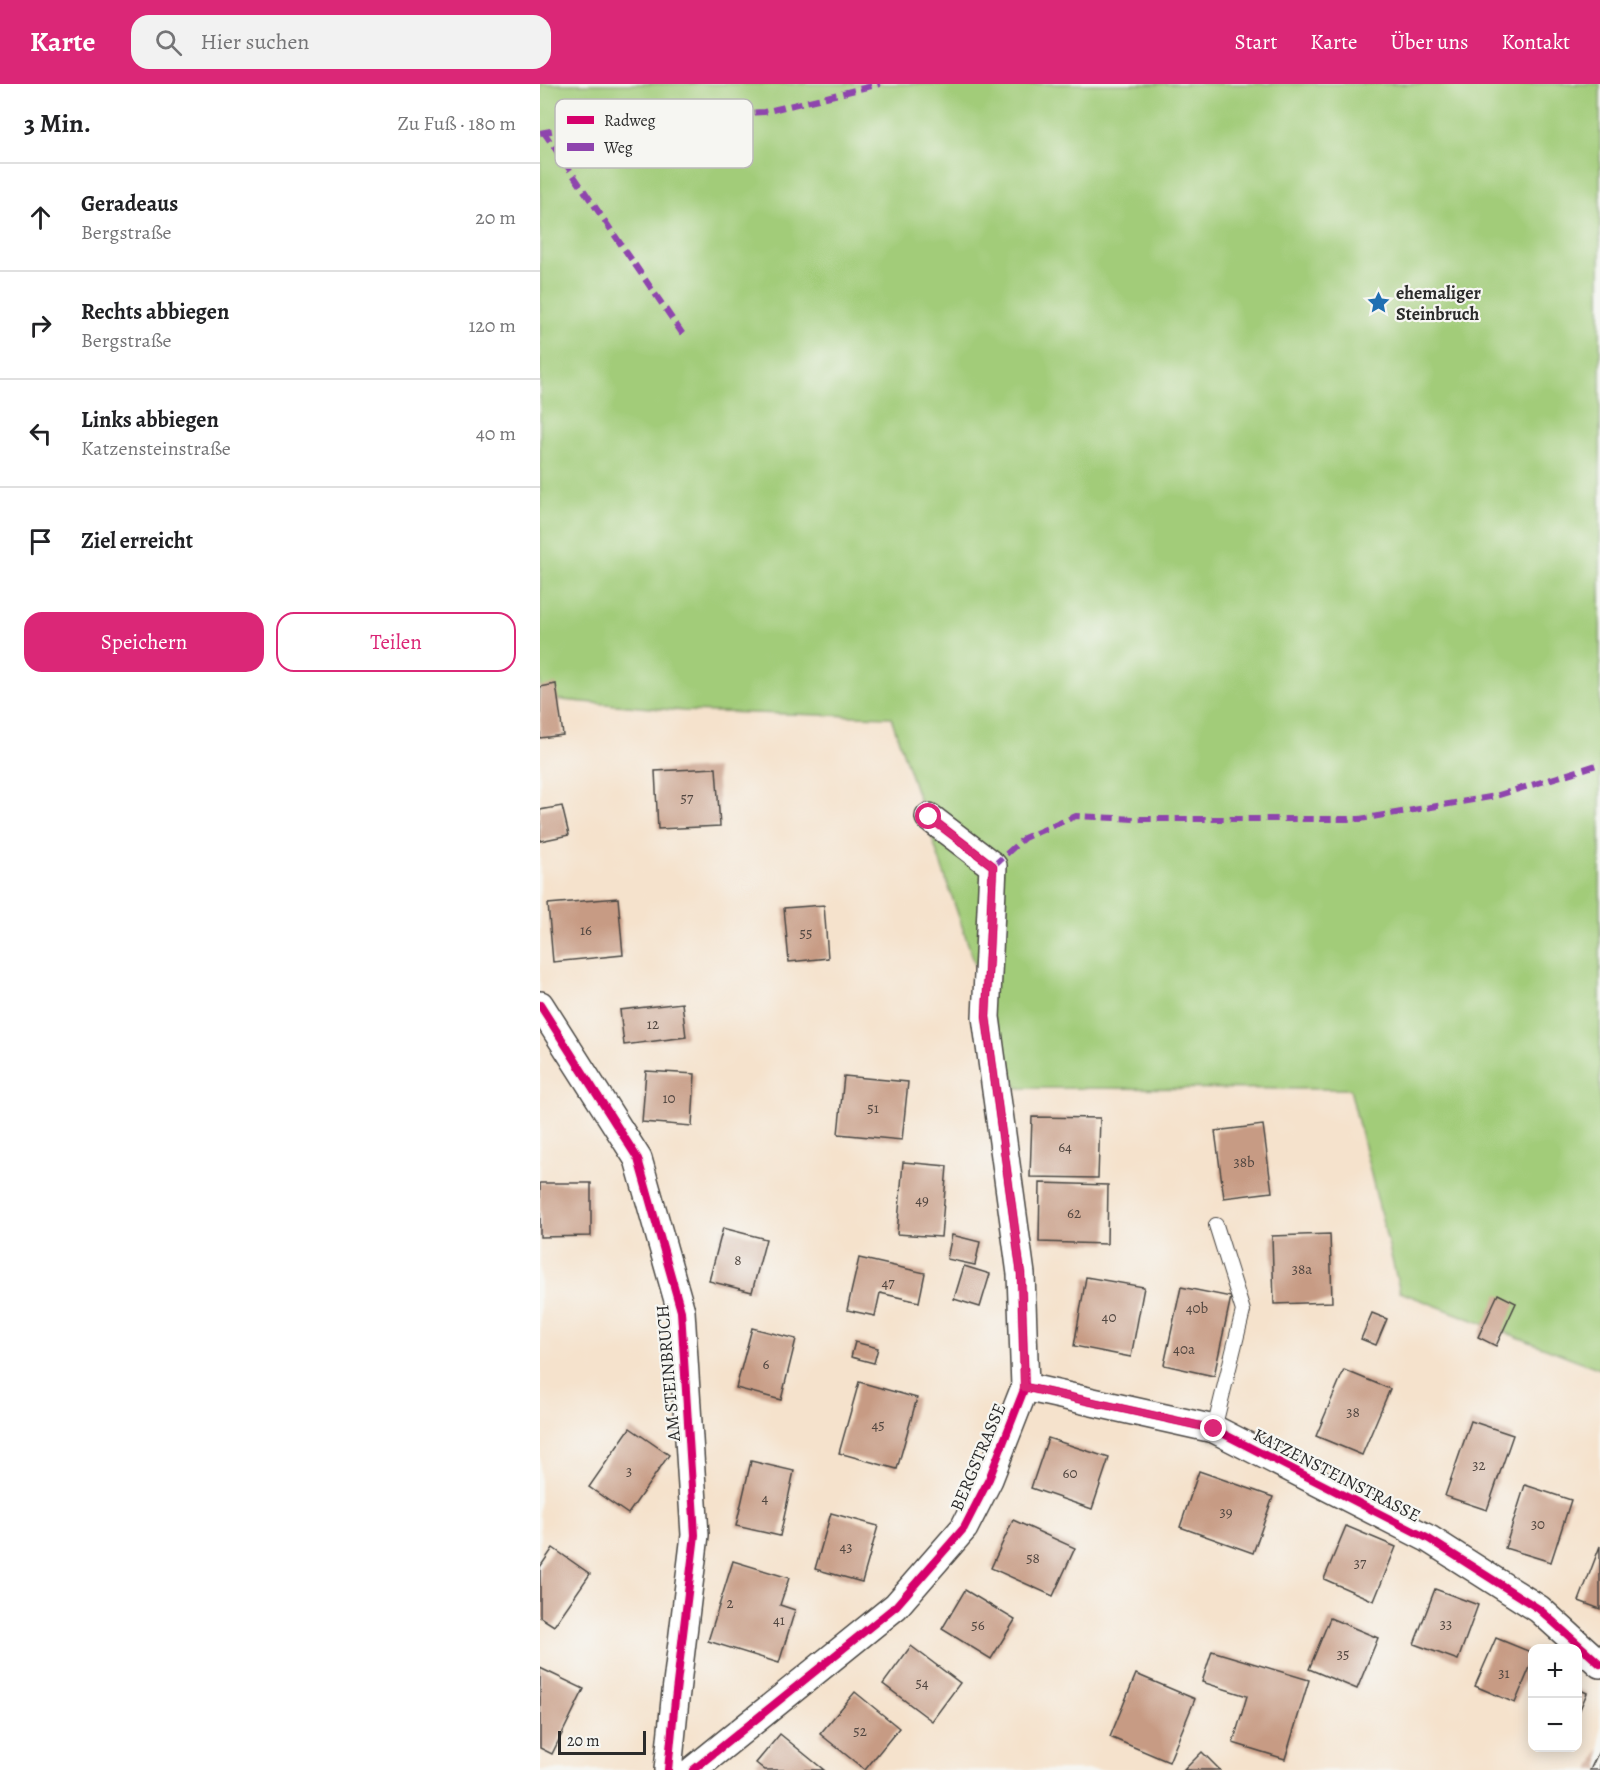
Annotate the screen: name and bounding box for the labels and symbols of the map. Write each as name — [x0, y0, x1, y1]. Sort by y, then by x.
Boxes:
legend — [555, 99, 753, 168]
text: Radweg — [604, 110, 656, 132]
text: Weg — [603, 137, 633, 159]
place label: ehemaliger Steinbruch — [1396, 281, 1482, 326]
place icon: ehemaliger Steinbruch — [1365, 290, 1391, 316]
house number: 57 — [681, 788, 694, 808]
route start — [915, 803, 941, 829]
house number: 16 — [580, 920, 592, 940]
house number: 55 — [800, 923, 812, 943]
house number: 12 — [647, 1014, 659, 1034]
house number: 10 — [662, 1088, 676, 1108]
house number: 51 — [867, 1098, 879, 1118]
house number: 64 — [1058, 1137, 1072, 1157]
house number: 38b — [1233, 1152, 1255, 1172]
house number: 49 — [915, 1190, 929, 1210]
house number: 62 — [1067, 1203, 1081, 1223]
house number: 8 — [734, 1250, 742, 1270]
house number: 38a — [1292, 1259, 1312, 1279]
house number: 47 — [881, 1273, 895, 1293]
house number: 40b — [1186, 1298, 1209, 1318]
street label: AM STEINBRUCH — [650, 1304, 686, 1443]
house number: 40 — [1102, 1307, 1116, 1327]
house number: 40a — [1173, 1339, 1195, 1359]
house number: 6 — [763, 1354, 770, 1374]
street label: BERGSTRASSE — [945, 1399, 1011, 1515]
house number: 38 — [1346, 1402, 1360, 1422]
house number: 45 — [871, 1415, 885, 1435]
route end — [1200, 1415, 1226, 1441]
street label: KATZENSTEINSTRASSE — [1249, 1422, 1425, 1528]
house number: 32 — [1472, 1455, 1486, 1475]
house number: 3 — [626, 1461, 632, 1481]
house number: 60 — [1063, 1463, 1077, 1483]
house number: 4 — [762, 1488, 769, 1508]
house number: 39 — [1219, 1502, 1233, 1522]
house number: 30 — [1531, 1514, 1545, 1534]
house number: 43 — [839, 1537, 853, 1557]
house number: 58 — [1026, 1548, 1040, 1568]
house number: 37 — [1354, 1553, 1367, 1573]
house number: 2 — [726, 1593, 734, 1613]
house number: 41 — [773, 1610, 785, 1630]
house number: 33 — [1440, 1614, 1452, 1634]
house number: 56 — [971, 1615, 985, 1635]
house number: 35 — [1337, 1644, 1349, 1664]
house number: 31 — [1498, 1663, 1510, 1683]
house number: 54 — [915, 1673, 929, 1693]
house number: 52 — [853, 1721, 867, 1741]
scale bar — [558, 1728, 646, 1756]

